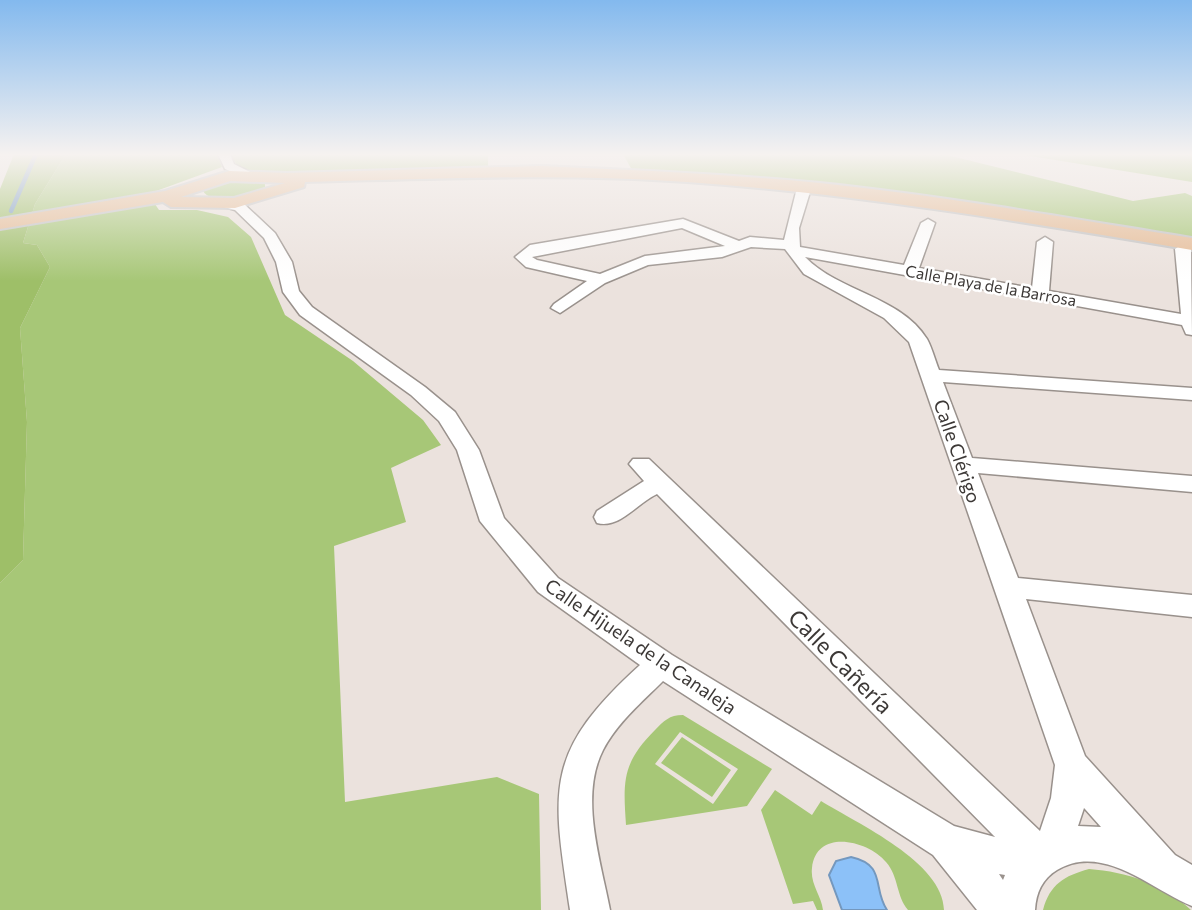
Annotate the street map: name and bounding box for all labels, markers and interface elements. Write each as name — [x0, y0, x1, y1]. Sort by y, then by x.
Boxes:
street label: Calle Playa de la Barrosa — [904, 261, 1078, 309]
street label: Calle Clérigo — [930, 396, 986, 506]
street label: Calle Hijuela de la Canaleja — [541, 573, 741, 719]
street label: Calle Cañería — [783, 603, 899, 719]

